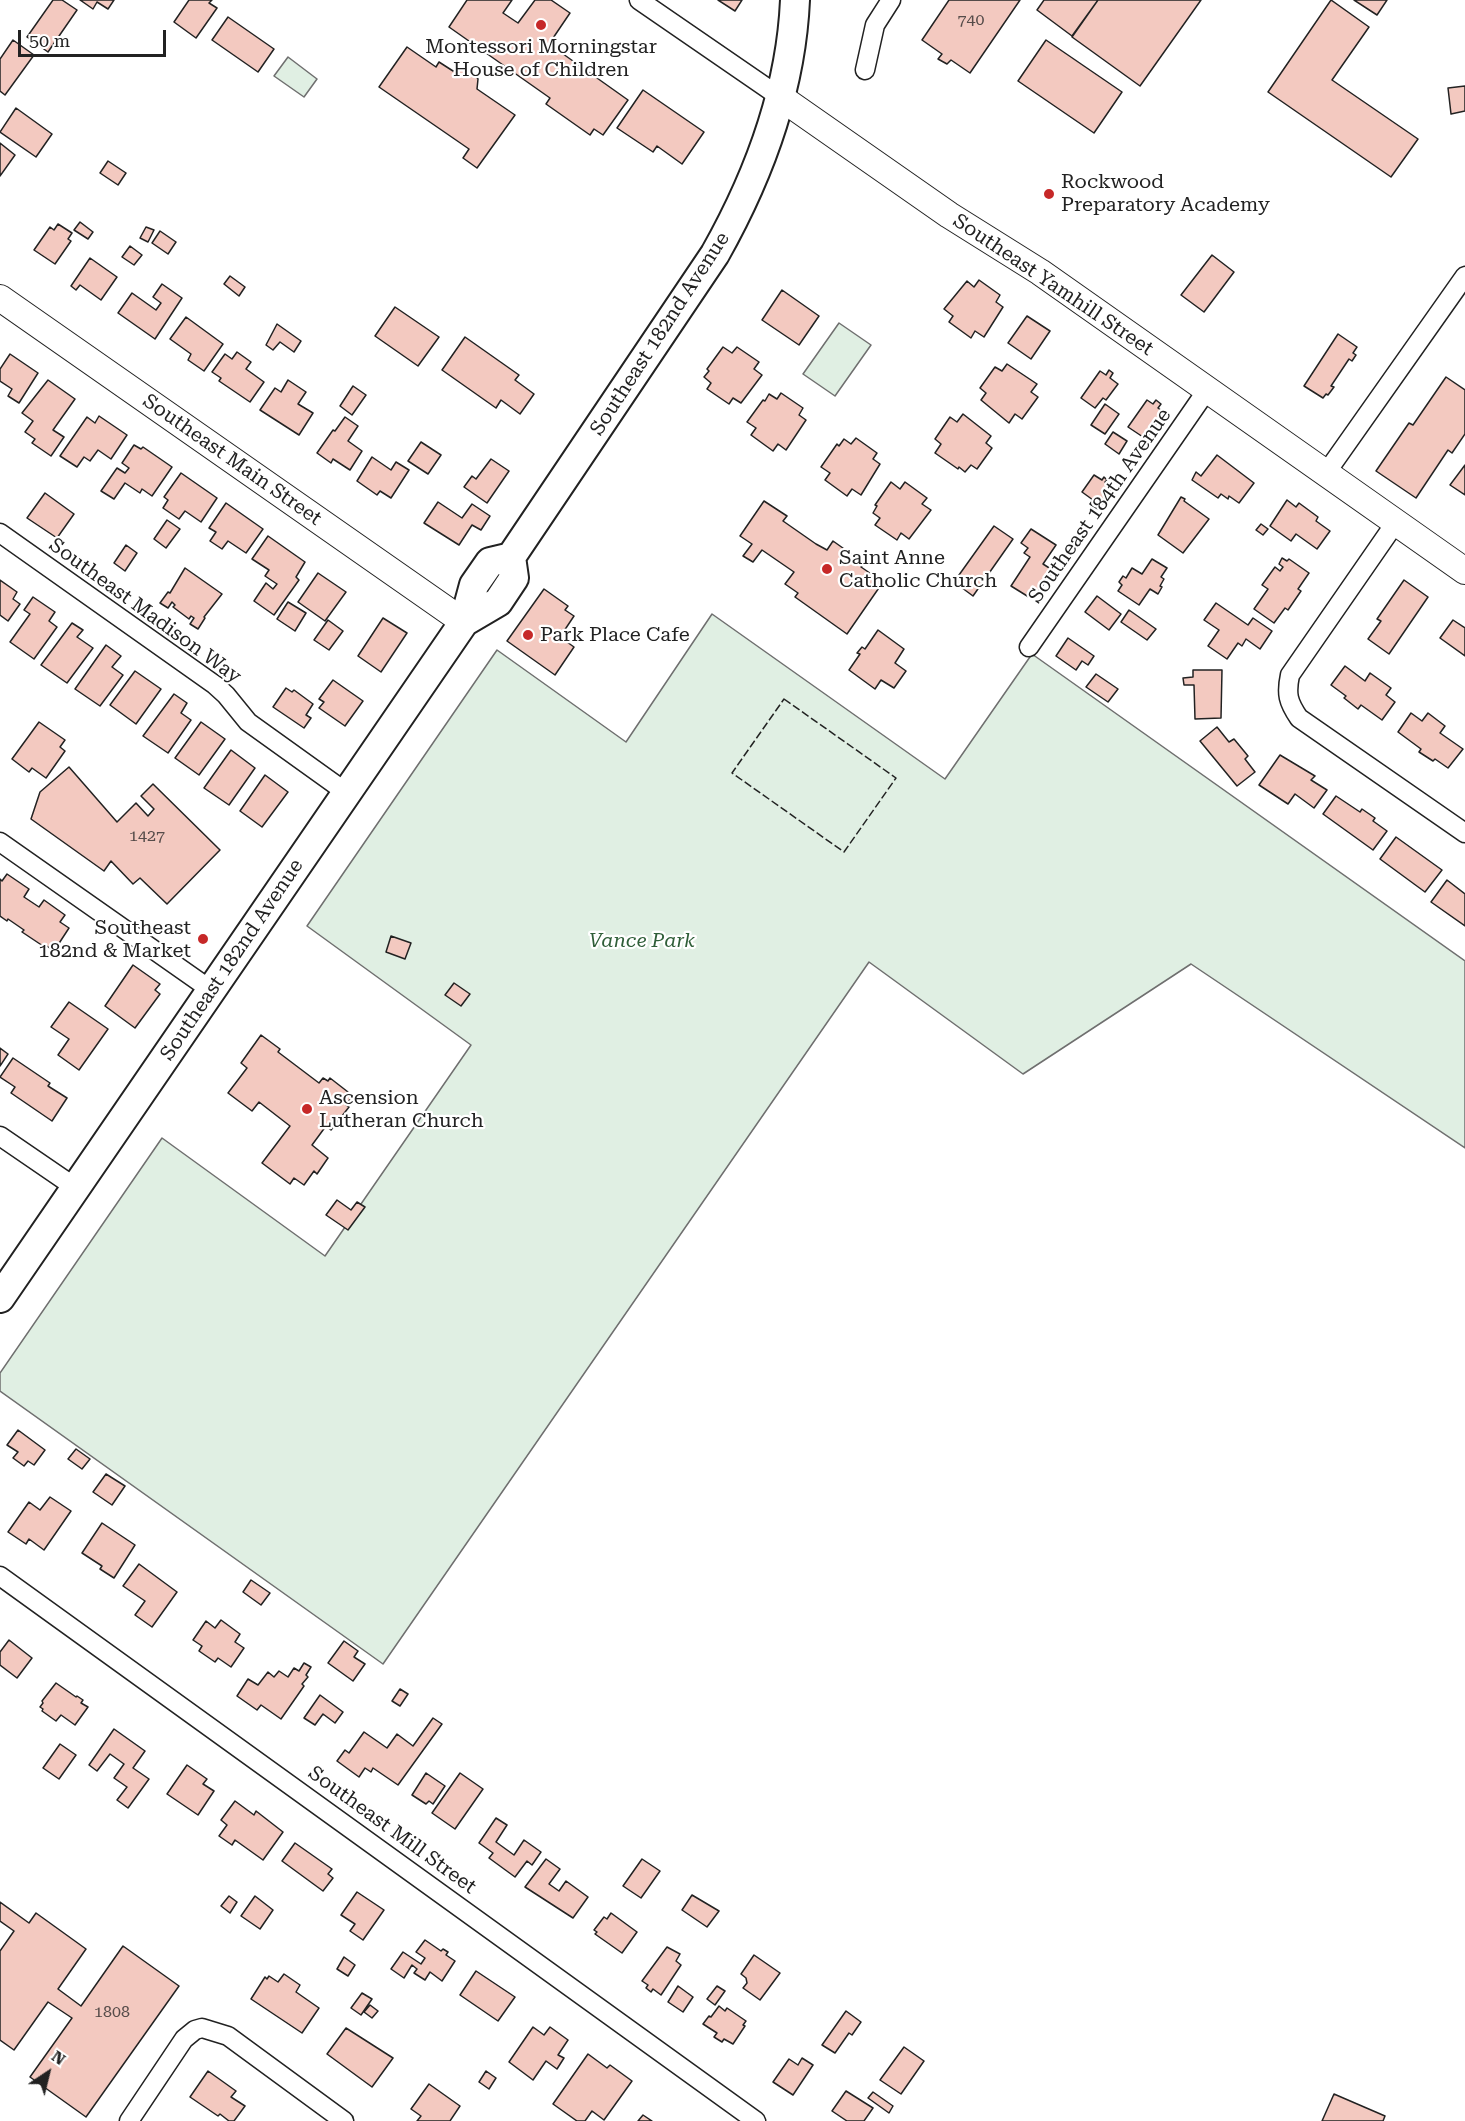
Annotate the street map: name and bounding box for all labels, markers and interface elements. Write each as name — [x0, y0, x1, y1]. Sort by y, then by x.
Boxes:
house number: 740 — [958, 10, 984, 30]
scale bar — [21, 18, 170, 56]
marker: Montessori Morningstar House of Children — [534, 18, 548, 32]
text: 50 m — [29, 30, 70, 51]
place label: Montessori Morningstar House of Children — [425, 35, 657, 82]
place label: Rockwood Preparatory Academy — [1061, 170, 1270, 217]
marker: Rockwood Preparatory Academy — [1042, 187, 1056, 201]
street label: Southeast Yamhill Street — [948, 209, 1158, 361]
street label: Southeast 182nd Avenue — [585, 228, 735, 440]
street label: Southeast Main Street — [138, 389, 326, 531]
street label: Southeast 184th Avenue — [1024, 404, 1176, 608]
street label: Southeast Madison Way — [44, 533, 246, 689]
place label: Saint Anne Catholic Church — [839, 546, 997, 593]
marker: Saint Anne Catholic Church — [820, 562, 834, 576]
place label: Park Place Cafe — [540, 623, 690, 647]
marker: Park Place Cafe — [521, 628, 535, 642]
house number: 1427 — [129, 826, 165, 846]
street label: Southeast 182nd Avenue — [156, 855, 308, 1065]
place label: Southeast 182nd & Market — [38, 916, 191, 963]
park label: Vance Park — [589, 929, 695, 953]
marker: Southeast 182nd & Market — [196, 932, 210, 946]
place label: Ascension Lutheran Church — [319, 1086, 484, 1133]
marker: Ascension Lutheran Church — [300, 1102, 314, 1116]
street label: Southeast Mill Street — [303, 1761, 481, 1899]
house number: 1808 — [94, 2002, 130, 2022]
north arrow — [18, 2043, 78, 2103]
text: N — [48, 2047, 69, 2069]

